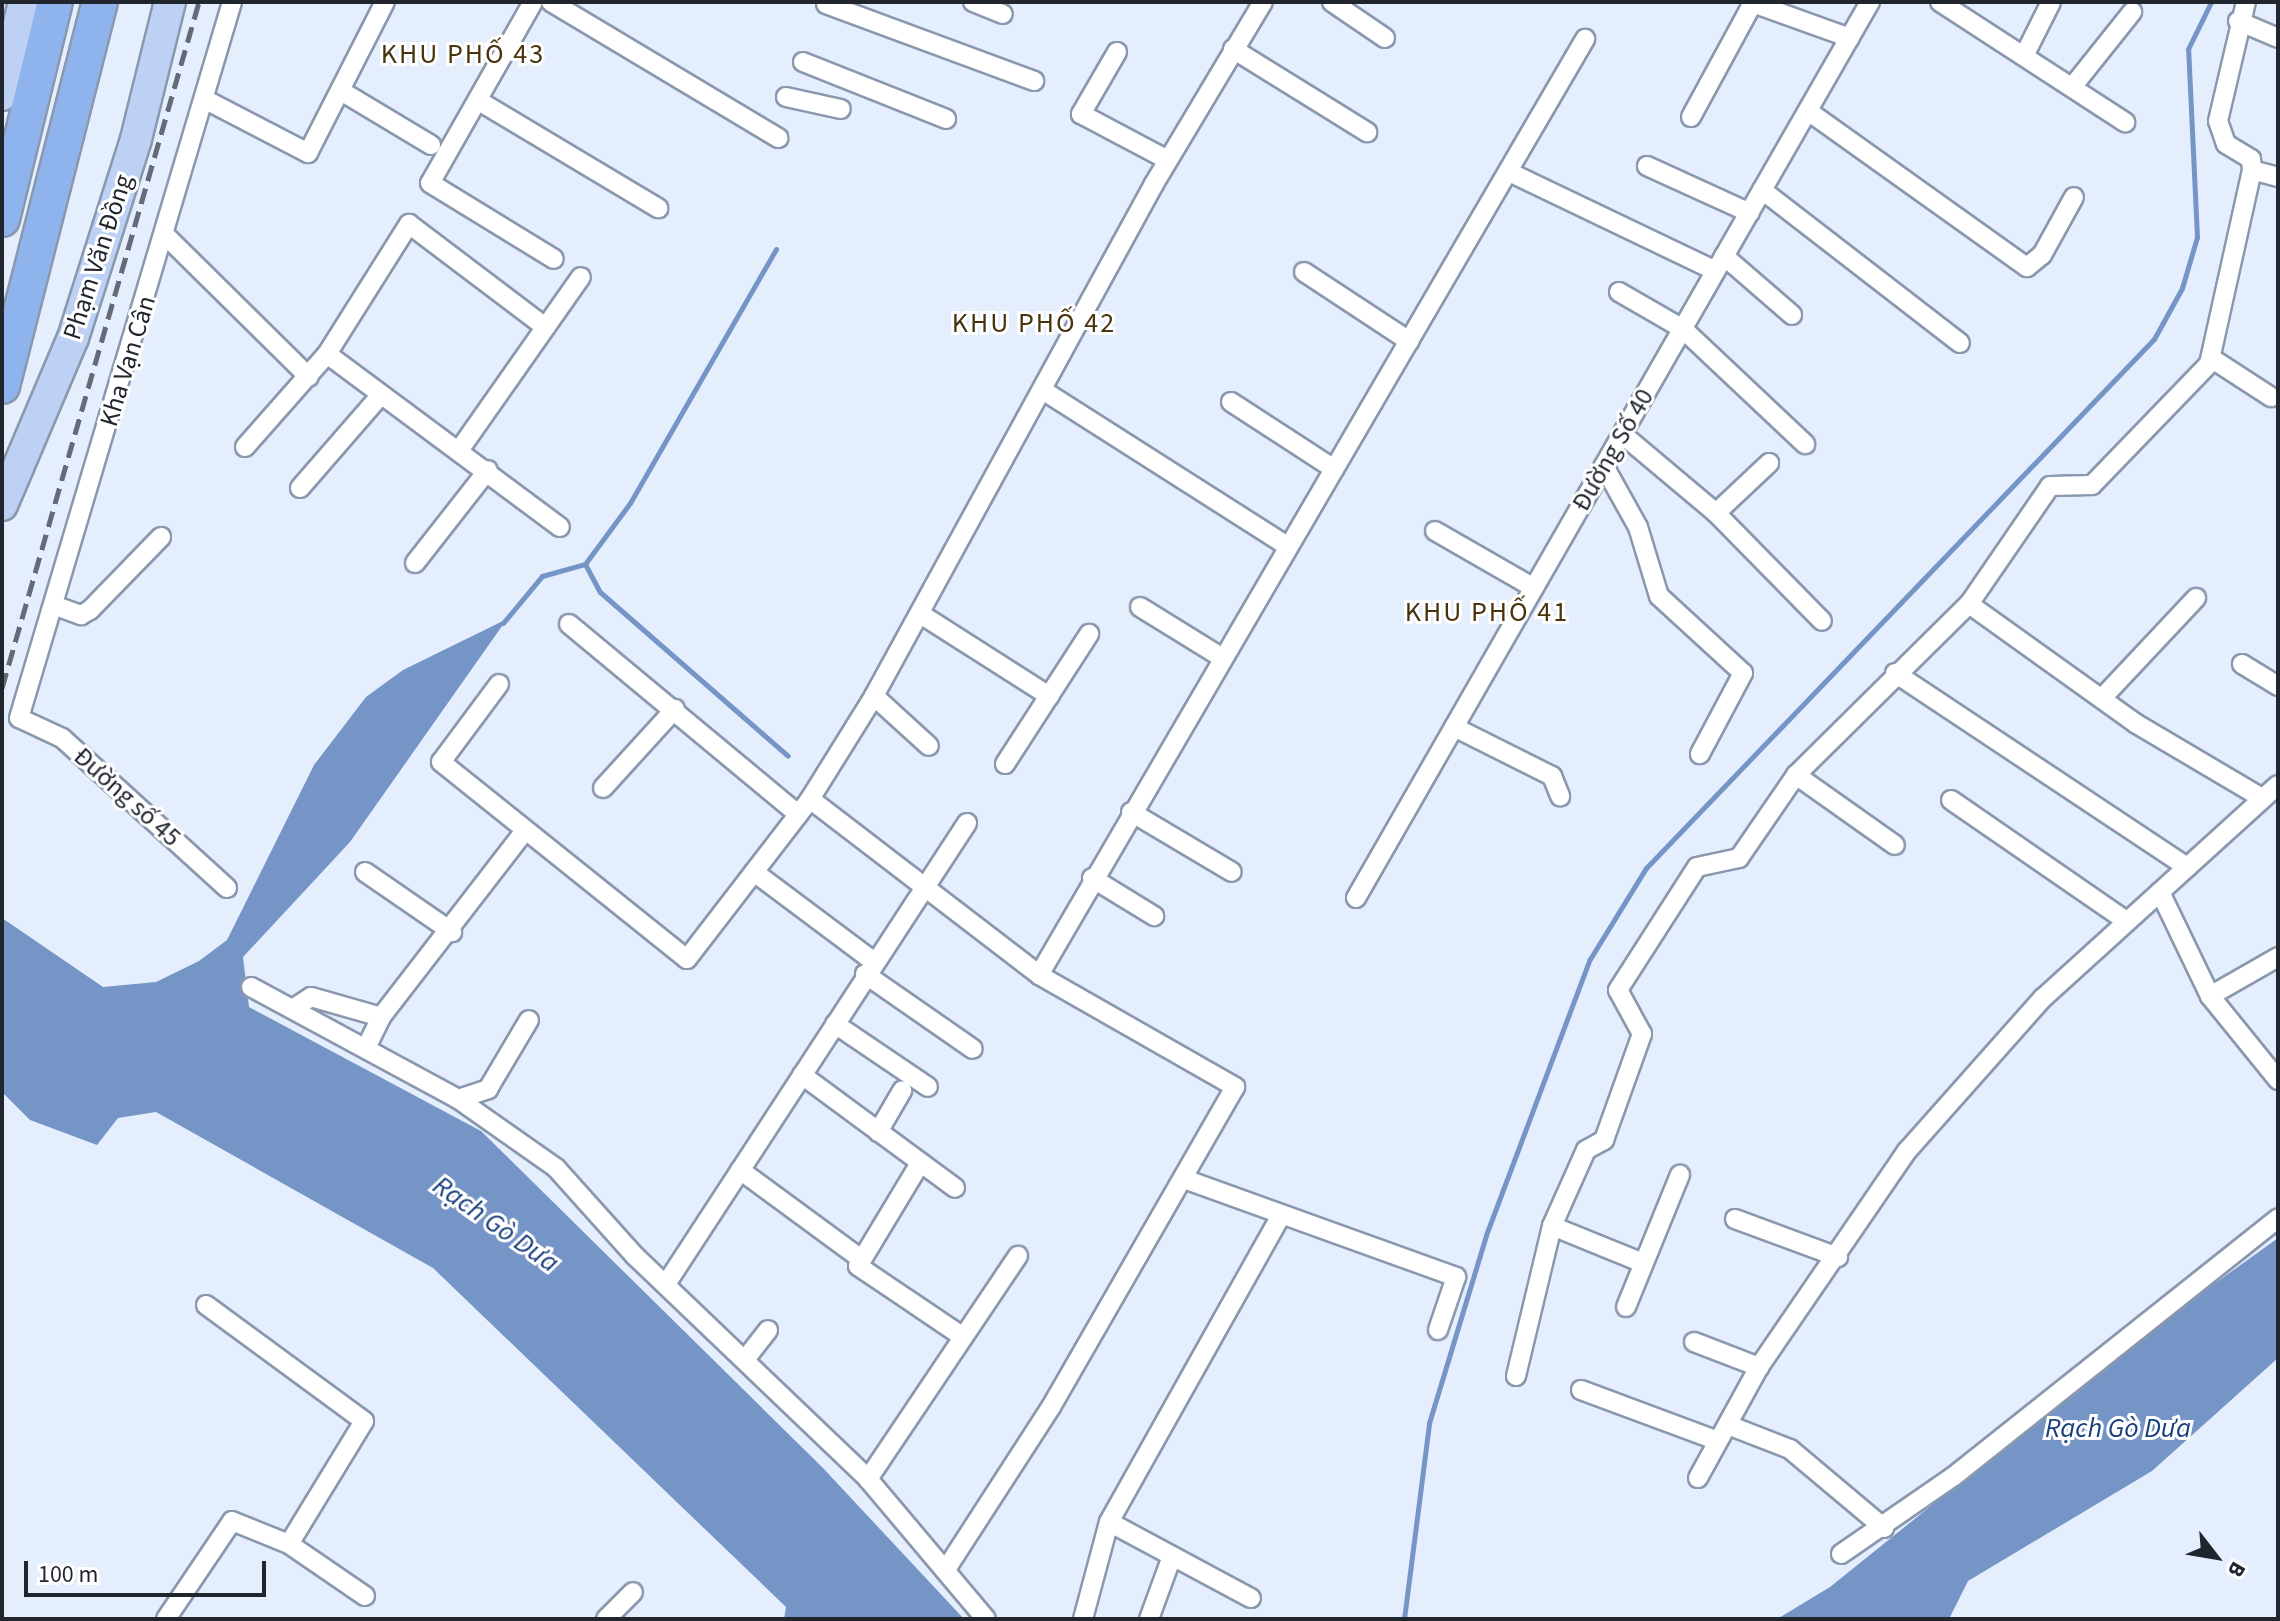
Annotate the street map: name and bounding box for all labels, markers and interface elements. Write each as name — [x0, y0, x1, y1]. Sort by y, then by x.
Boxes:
district label: KHU PHỐ 43 — [381, 37, 545, 71]
street label: Phạm Văn Đồng — [57, 170, 139, 344]
street label: Kha Vạn Cân — [93, 292, 163, 430]
district label: KHU PHỐ 42 — [952, 306, 1116, 340]
street label: Đường Số 40 — [1565, 383, 1661, 517]
district label: KHU PHỐ 41 — [1405, 595, 1569, 629]
street label: Đường số 45 — [67, 741, 187, 853]
water label: Rạch Gò Dưa — [427, 1168, 565, 1280]
water label: Rạch Gò Dưa — [2045, 1411, 2191, 1445]
north arrow — [2176, 1517, 2256, 1597]
scale bar — [28, 1545, 270, 1595]
text: B — [2219, 1555, 2254, 1583]
text: 100 m — [38, 1557, 98, 1592]

